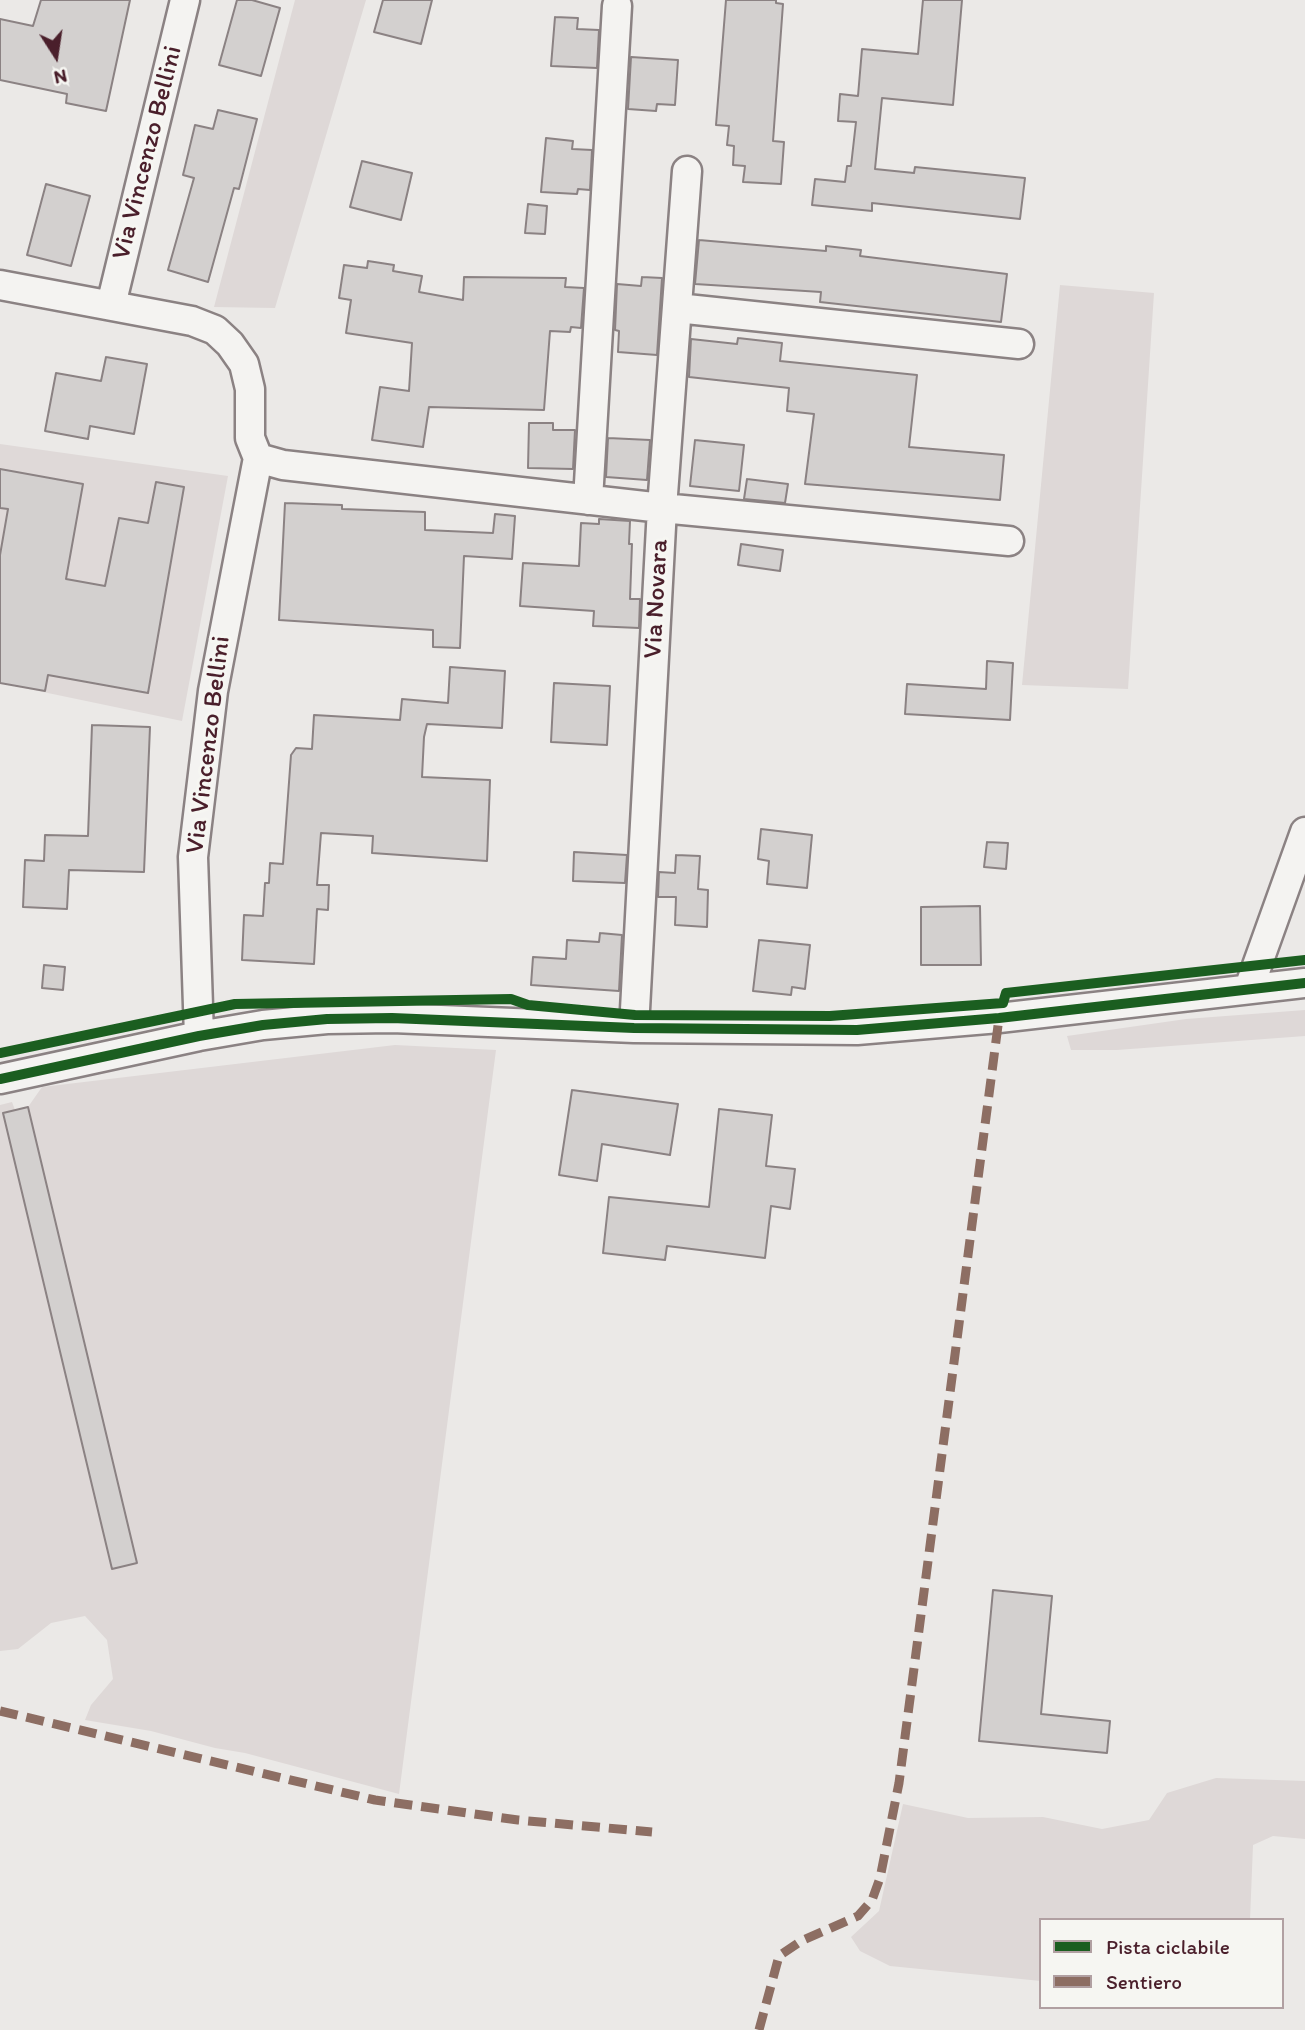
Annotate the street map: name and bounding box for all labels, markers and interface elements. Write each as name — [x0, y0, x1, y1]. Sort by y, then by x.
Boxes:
north arrow — [21, 21, 91, 91]
street label: Via Vincenzo Bellini — [106, 43, 190, 263]
text: N — [52, 64, 69, 90]
street label: Via Novara — [638, 538, 676, 660]
street label: Via Vincenzo Bellini — [180, 634, 238, 856]
legend — [1039, 1918, 1284, 2009]
text: Pista ciclabile — [1106, 1934, 1230, 1959]
text: Sentiero — [1106, 1969, 1182, 1994]

